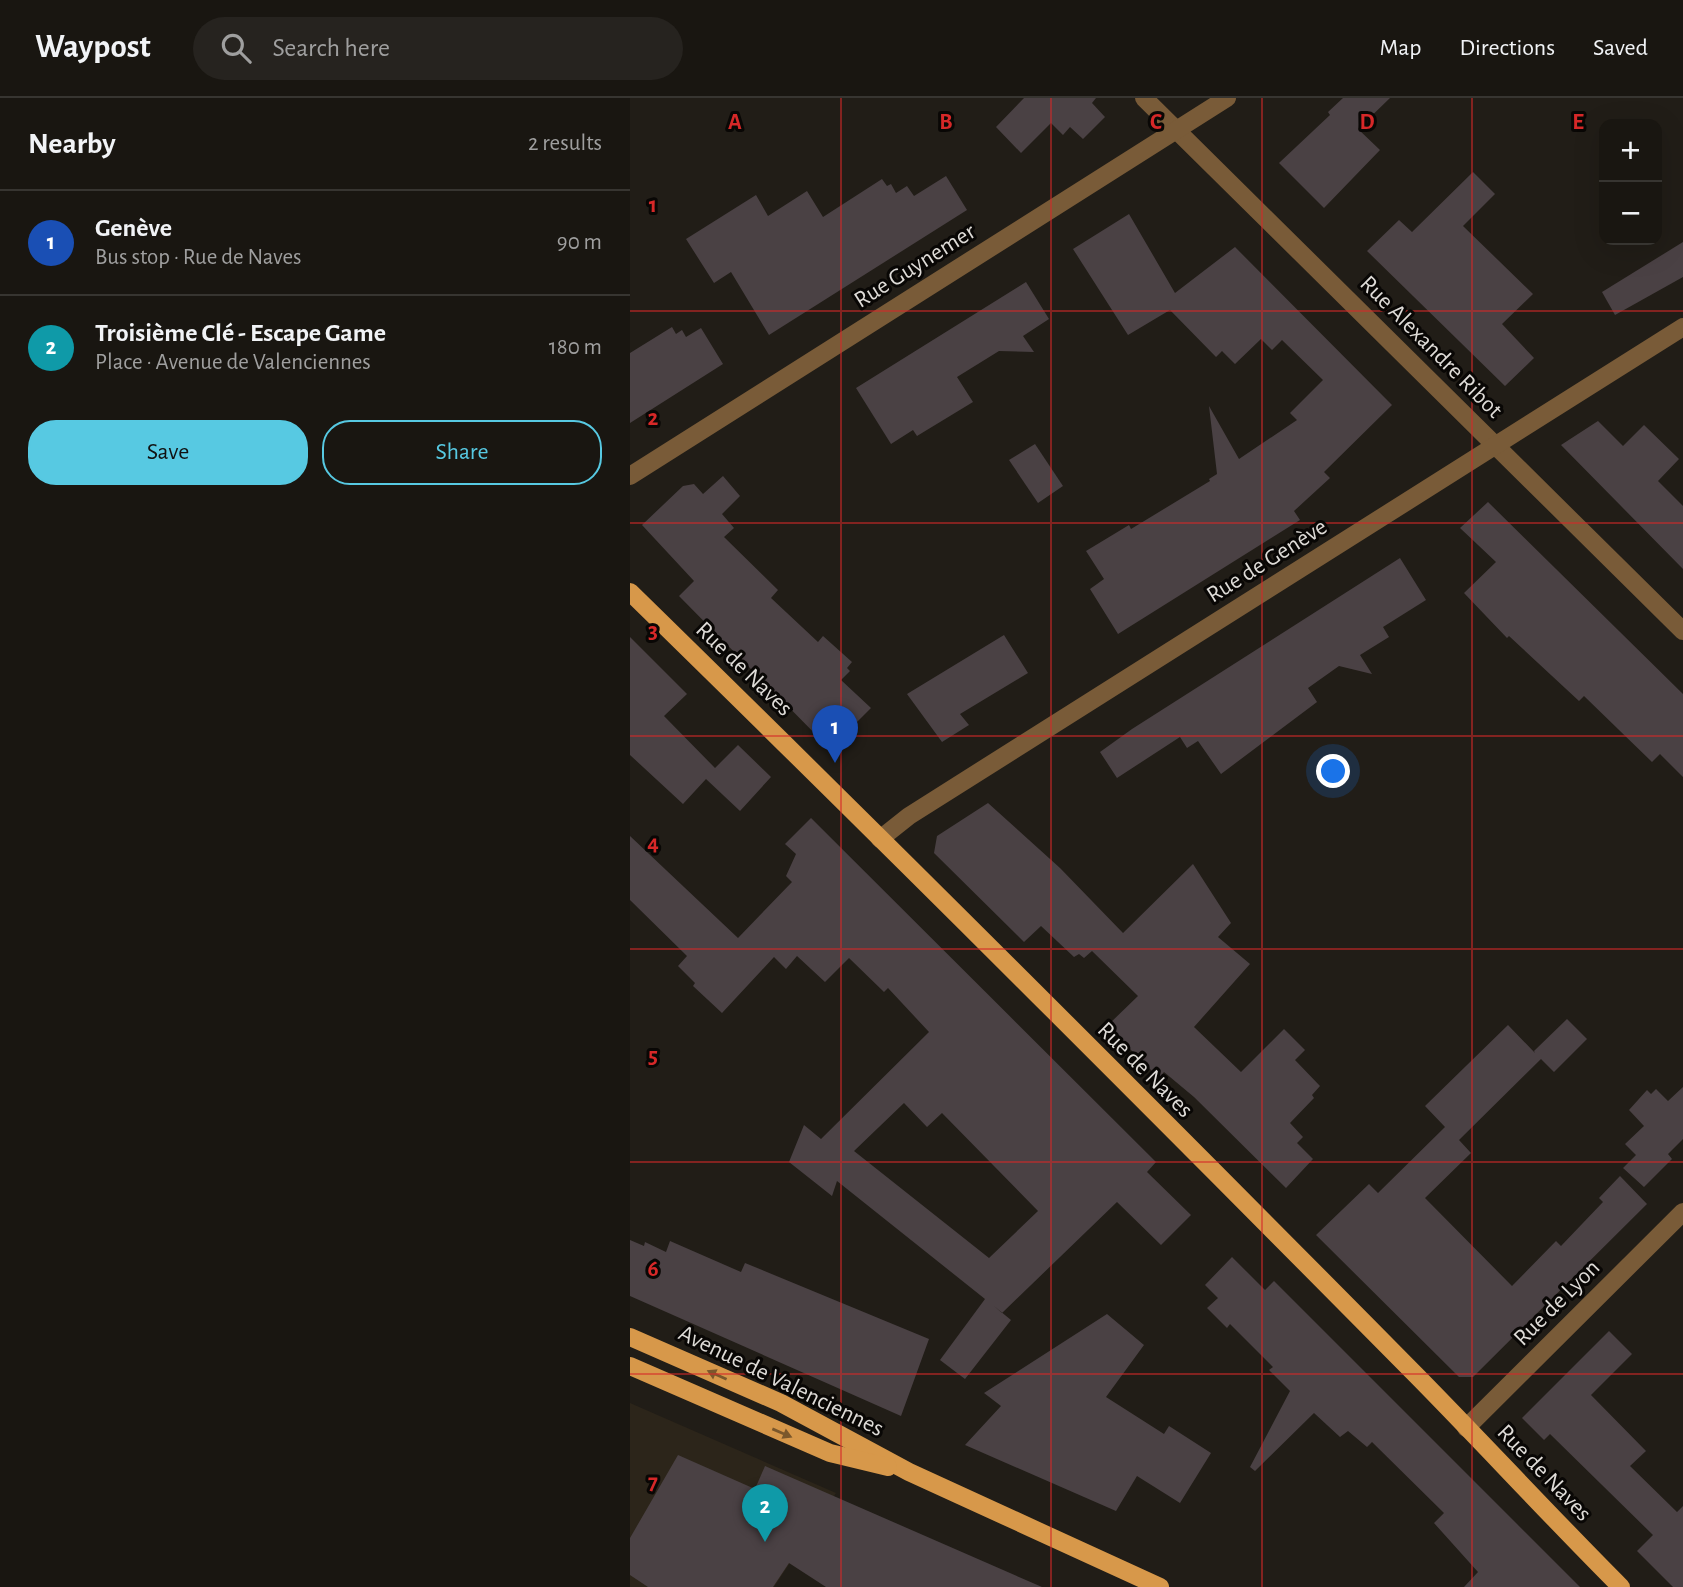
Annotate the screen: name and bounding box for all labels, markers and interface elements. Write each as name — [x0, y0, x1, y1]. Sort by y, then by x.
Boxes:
search box — [193, 17, 683, 80]
icon: search — [217, 29, 255, 67]
text: Waypost — [35, 31, 151, 64]
text: Search here — [273, 35, 390, 61]
text: Map — [1379, 36, 1421, 60]
text: Directions — [1459, 36, 1555, 60]
text: Saved — [1593, 36, 1648, 60]
text: A — [728, 111, 742, 134]
text: B — [939, 111, 953, 134]
text: C — [1150, 111, 1162, 134]
text: D — [1359, 111, 1375, 134]
text: E — [1572, 111, 1584, 134]
map controls — [1599, 119, 1662, 245]
button: + — [1599, 119, 1662, 182]
text: Nearby — [28, 129, 116, 159]
text: 2 results — [528, 132, 602, 155]
button: − — [1599, 182, 1662, 245]
text: 1 — [649, 194, 657, 217]
text: Genève — [95, 215, 172, 241]
street label: Rue Guynemer — [850, 219, 980, 313]
text: 1 — [47, 231, 55, 254]
text: 90 m — [557, 231, 602, 254]
text: Bus stop · Rue de Naves — [95, 246, 302, 269]
street label: Rue Alexandre Ribot — [1355, 271, 1507, 423]
text: Troisième Clé - Escape Game — [95, 320, 386, 346]
text: 2 — [46, 336, 56, 359]
text: 180 m — [549, 336, 602, 359]
text: Place · Avenue de Valenciennes — [95, 351, 371, 374]
text: 2 — [648, 407, 659, 430]
button: Save — [28, 420, 308, 485]
button: Share — [322, 420, 602, 485]
street label: Rue de Genève — [1203, 515, 1331, 607]
street label: Rue de Naves — [691, 617, 797, 721]
text: 3 — [648, 620, 658, 643]
pin: 1 — [812, 705, 858, 763]
your location — [1316, 754, 1350, 788]
text: 4 — [647, 832, 659, 855]
street label: Rue de Naves — [1093, 1018, 1197, 1122]
text: 5 — [648, 1045, 658, 1068]
street label: Rue de Lyon — [1509, 1255, 1605, 1351]
text: 6 — [647, 1258, 659, 1281]
street label: Avenue de Valenciennes — [675, 1321, 887, 1441]
one-way arrow — [707, 1369, 727, 1381]
street label: Rue de Naves — [1492, 1420, 1596, 1526]
one-way arrow — [772, 1428, 793, 1439]
text: 7 — [648, 1471, 658, 1494]
pin: 2 — [742, 1484, 788, 1542]

